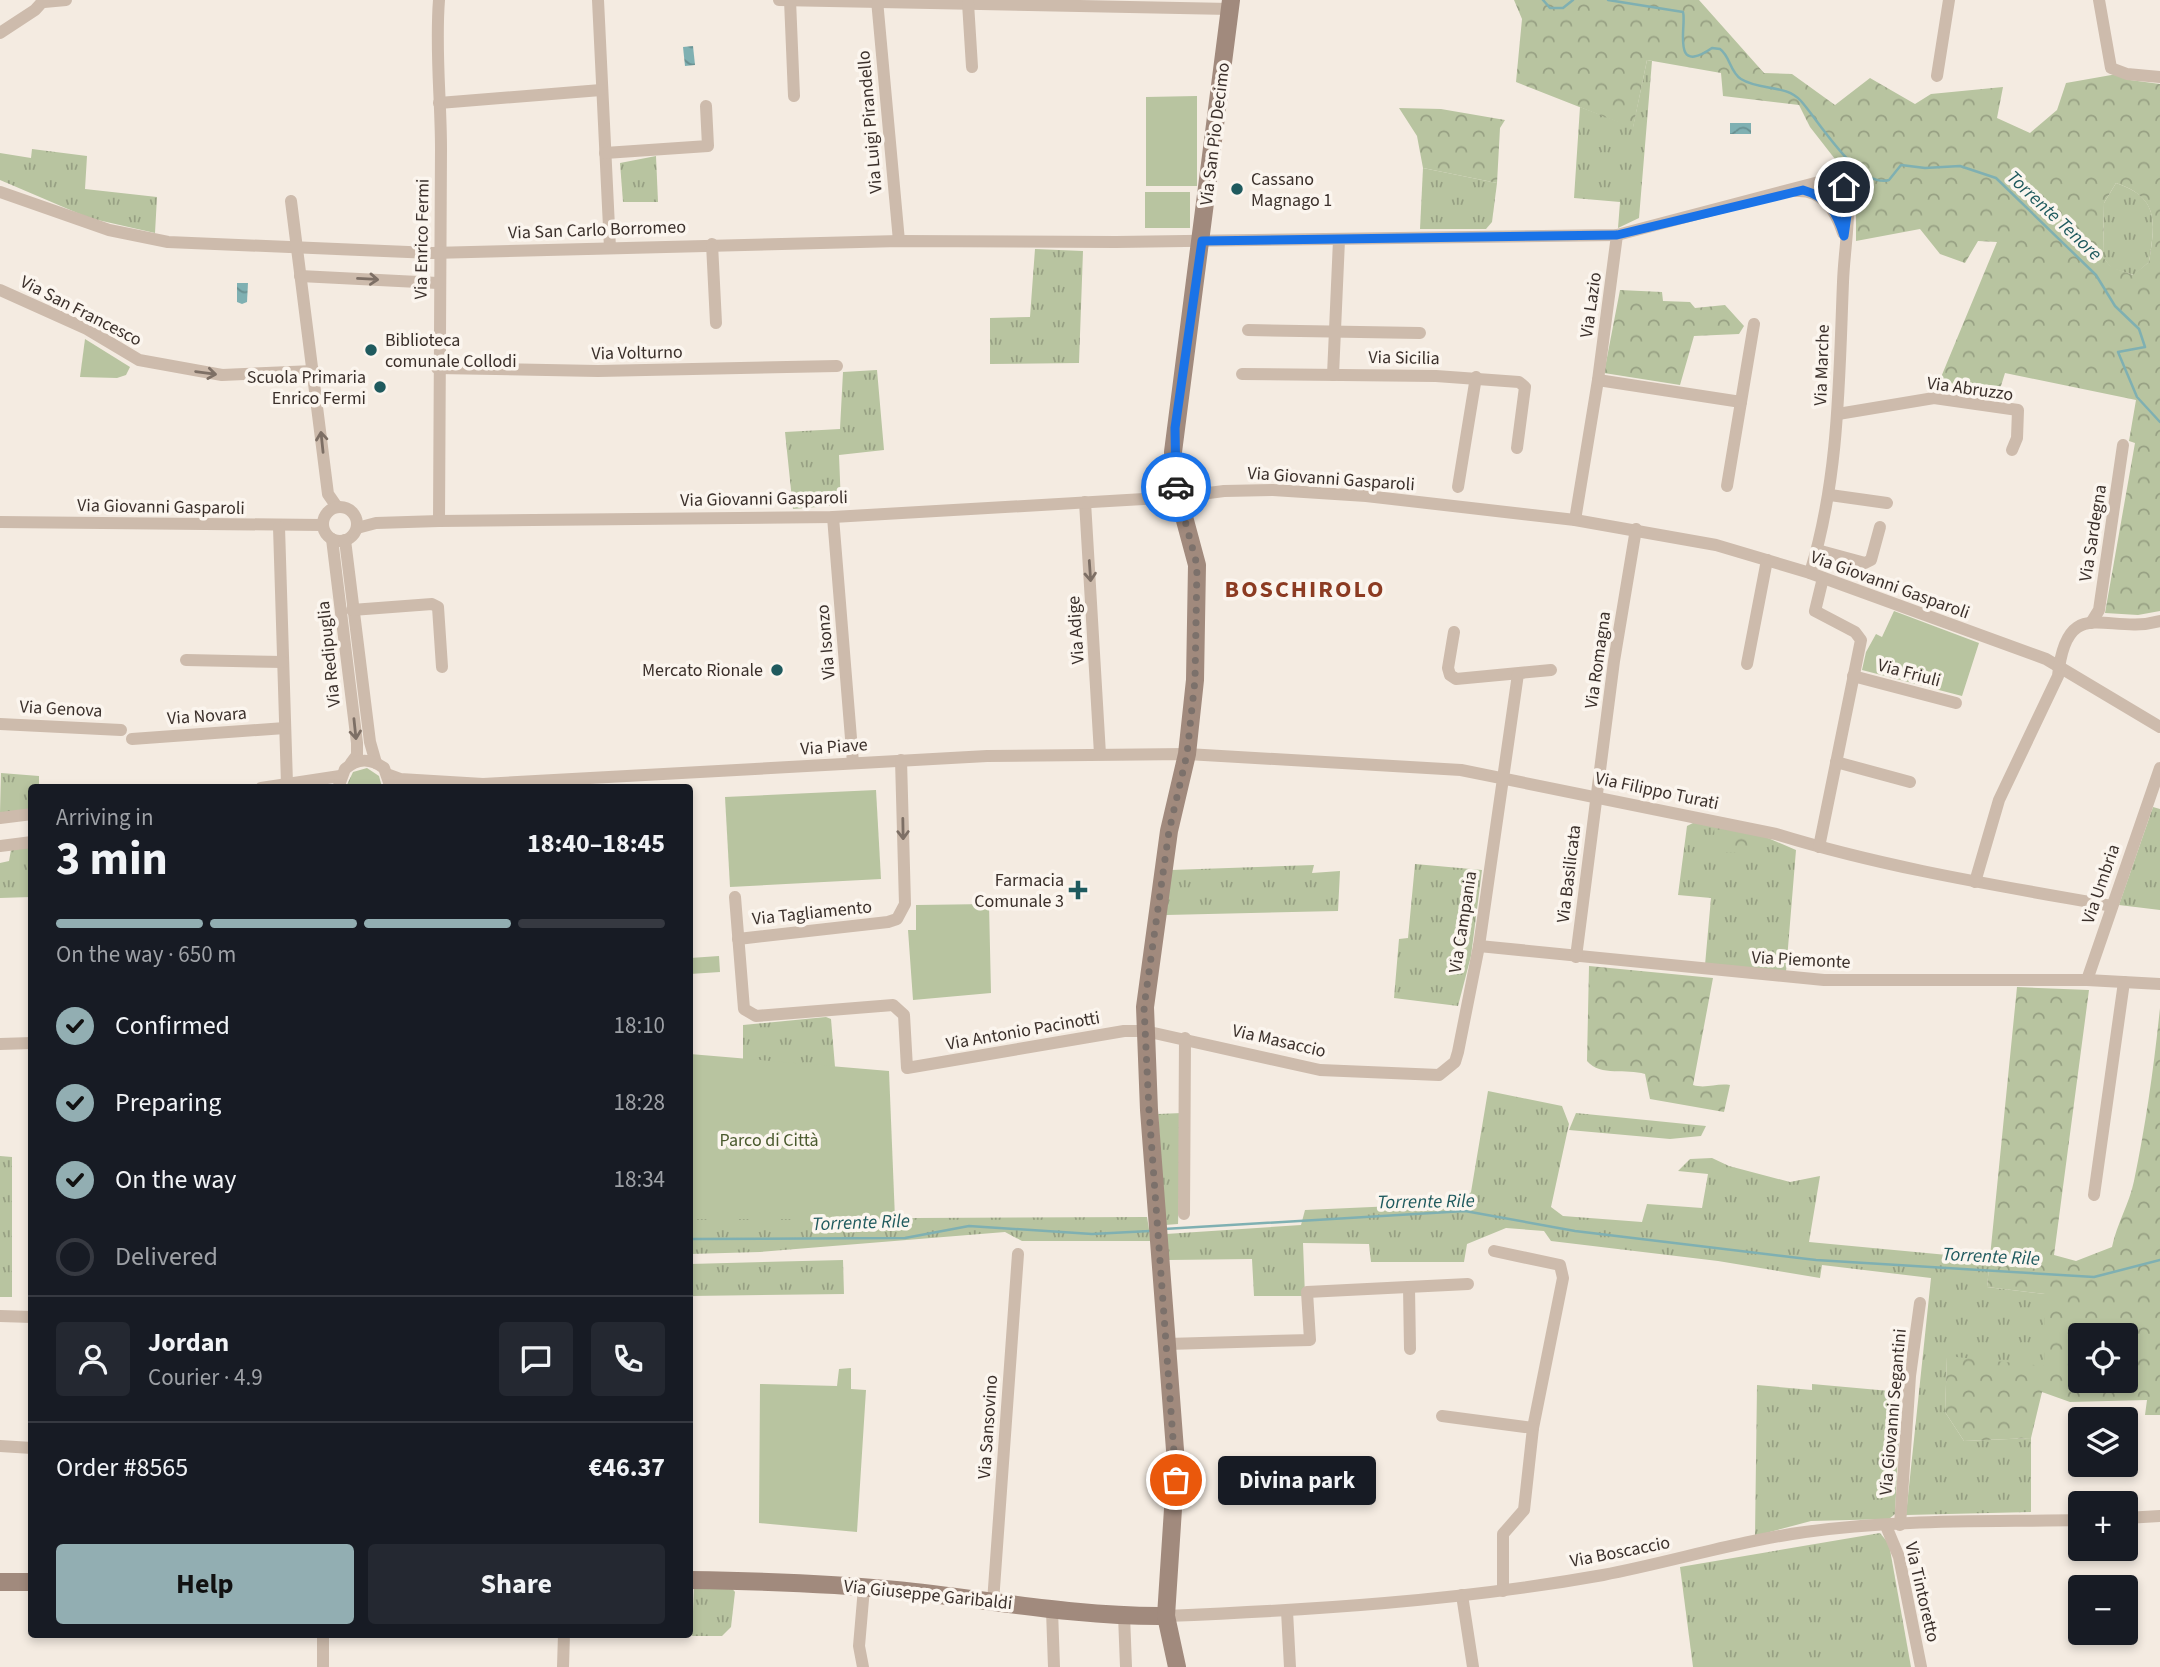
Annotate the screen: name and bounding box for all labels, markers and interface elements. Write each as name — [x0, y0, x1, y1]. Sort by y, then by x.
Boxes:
street label: Via Luigi Pirandello — [851, 49, 889, 195]
street label: Via San Pio Decimo — [1194, 61, 1236, 207]
pin — [1814, 157, 1874, 217]
water label: Torrente Tenore — [2000, 165, 2108, 267]
place label: Cassano Magnago 1 — [1251, 167, 1332, 213]
icon: home — [1825, 168, 1863, 206]
street label: Via Enrico Fermi — [408, 178, 436, 300]
marker: Cassano Magnago 1 — [1229, 181, 1245, 197]
street label: Via San Carlo Borromeo — [508, 214, 686, 246]
street label: Via San Francesco — [16, 270, 146, 352]
street label: Via Lazio — [1574, 271, 1608, 339]
one-way arrow — [356, 273, 379, 286]
street label: Via Marche — [1808, 324, 1836, 406]
place label: Biblioteca comunale Collodi — [385, 328, 517, 374]
street label: Via Volturno — [591, 340, 683, 366]
marker: Biblioteca comunale Collodi — [363, 342, 379, 358]
street label: Via Sicilia — [1368, 345, 1440, 371]
place label: Scuola Primaria Enrico Fermi — [247, 365, 366, 411]
one-way arrow — [194, 367, 217, 380]
street label: Via Abruzzo — [1925, 371, 2015, 407]
marker: Scuola Primaria Enrico Fermi — [372, 379, 388, 395]
one-way arrow — [315, 431, 328, 454]
courier — [1141, 452, 1211, 522]
street label: Via Giovanni Gasparoli — [1246, 461, 1416, 497]
icon: car — [1157, 468, 1195, 506]
street label: Via Sardegna — [2073, 483, 2113, 583]
street label: Via Giovanni Gasparoli — [680, 485, 848, 513]
street label: Via Giovanni Gasparoli — [77, 493, 245, 521]
street label: Via Giovanni Gasparoli — [1807, 545, 1973, 625]
one-way arrow — [1083, 559, 1096, 582]
district label: BOSCHIROLO — [1225, 572, 1385, 607]
street label: Via Adige — [1061, 595, 1091, 665]
street label: Via Redipuglia — [311, 600, 347, 708]
street label: Via Isonzo — [810, 603, 842, 681]
street label: Via Romagna — [1579, 610, 1617, 710]
street label: Via Friuli — [1875, 653, 1943, 693]
place label: Mercato Rionale — [642, 658, 763, 683]
marker: Mercato Rionale — [769, 662, 785, 678]
street label: Via Genova — [19, 694, 103, 724]
street label: Via Novara — [166, 701, 248, 731]
one-way arrow — [349, 717, 362, 740]
street label: Via Piave — [800, 732, 869, 762]
street label: Via Filippo Turati — [1593, 766, 1721, 816]
text: Arriving in — [56, 801, 154, 834]
one-way arrow — [896, 817, 909, 840]
street label: Via Basilicata — [1551, 824, 1587, 924]
text: 18:40–18:45 — [527, 825, 665, 862]
text: 3 min — [56, 827, 168, 892]
street label: Via Umbria — [2076, 841, 2126, 927]
place label: Farmacia Comunale 3 — [974, 868, 1064, 914]
street label: Via Campania — [1443, 869, 1483, 975]
marker: Farmacia Comunale 3 — [1070, 882, 1086, 898]
street label: Via Tagliamento — [751, 894, 873, 932]
text: On the way · 650 m — [56, 938, 236, 971]
street label: Via Piemonte — [1751, 945, 1851, 975]
street label: Via Antonio Pacinotti — [944, 1005, 1102, 1057]
icon: check — [56, 1007, 94, 1045]
text: Confirmed — [115, 1007, 230, 1044]
text: 18:10 — [614, 1009, 665, 1042]
street label: Via Masaccio — [1230, 1018, 1328, 1064]
icon: check — [56, 1084, 94, 1122]
text: Preparing — [115, 1084, 221, 1121]
text: 18:28 — [614, 1086, 665, 1119]
park label: Parco di Città — [720, 1128, 818, 1153]
icon: check — [56, 1161, 94, 1199]
text: On the way — [115, 1161, 236, 1198]
text: 18:34 — [614, 1163, 665, 1196]
water label: Torrente Rile — [1377, 1188, 1475, 1216]
water label: Torrente Rile — [812, 1208, 910, 1238]
text: Delivered — [115, 1238, 218, 1275]
water label: Torrente Rile — [1942, 1241, 2040, 1273]
button: person — [56, 1322, 130, 1396]
button: chat — [499, 1322, 573, 1396]
button: phone — [591, 1322, 665, 1396]
map controls — [2068, 1323, 2138, 1645]
button: locate — [2068, 1323, 2138, 1393]
text: Jordan — [148, 1324, 229, 1361]
street label: Via Giovanni Segantini — [1873, 1328, 1913, 1496]
text: Courier · 4.9 — [148, 1361, 263, 1394]
street label: Via Sansovino — [972, 1374, 1004, 1480]
button: layers — [2068, 1407, 2138, 1477]
text: Order #8565 — [56, 1449, 188, 1486]
text: €46.37 — [589, 1449, 665, 1486]
pin — [1146, 1450, 1206, 1510]
callout: Divina park — [1218, 1456, 1376, 1504]
icon: bag — [1157, 1461, 1195, 1499]
text: Divina park — [1239, 1464, 1355, 1497]
button: + — [2068, 1491, 2138, 1561]
street label: Via Boscaccio — [1568, 1530, 1672, 1574]
street label: Via Tintoretto — [1898, 1539, 1946, 1645]
button: Help — [56, 1544, 354, 1624]
button: Share — [368, 1544, 665, 1624]
street label: Via Giuseppe Garibaldi — [843, 1574, 1013, 1616]
button: − — [2068, 1575, 2138, 1645]

